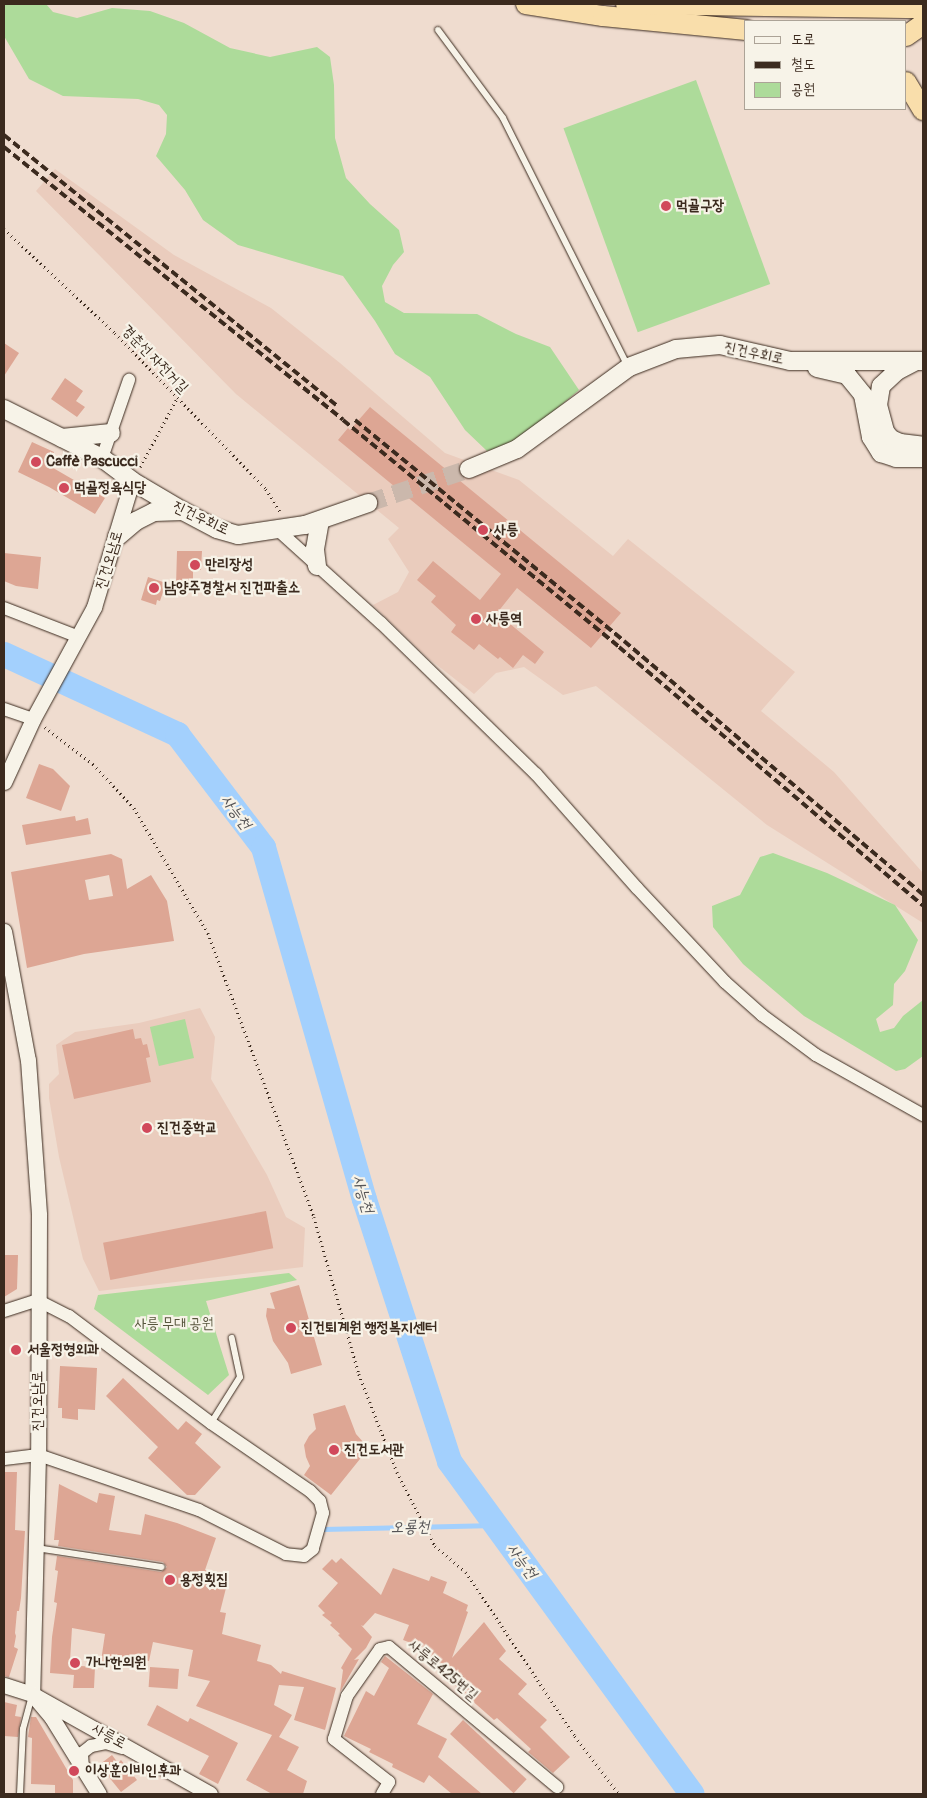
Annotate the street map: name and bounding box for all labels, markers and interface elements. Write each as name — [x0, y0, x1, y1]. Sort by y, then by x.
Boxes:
legend — [744, 20, 907, 110]
text: 도로 — [791, 30, 815, 49]
text: 철도 — [791, 55, 815, 74]
text: 공원 — [791, 80, 815, 99]
place label: 먹골구장 — [676, 197, 724, 215]
marker: 먹골구장 — [660, 200, 672, 212]
street label: 경춘선 자전거길 — [118, 321, 192, 397]
street label: 진건우회로 — [723, 338, 785, 368]
place label: Caffè Pascucci — [46, 453, 138, 471]
marker: Caffè Pascucci — [30, 456, 42, 468]
place label: 먹골정육식당 — [74, 479, 146, 497]
marker: 먹골정육식당 — [58, 482, 70, 494]
street label: 진건우회로 — [170, 497, 232, 539]
place label: 사릉 — [494, 521, 518, 539]
marker: 사릉 — [476, 523, 490, 537]
street label: 진건오남로 — [92, 529, 126, 591]
place label: 만리장성 — [205, 556, 253, 574]
marker: 만리장성 — [189, 559, 201, 571]
place label: 남양주경찰서 진건파출소 — [164, 579, 300, 597]
marker: 남양주경찰서 진건파출소 — [148, 582, 160, 594]
place label: 사릉역 — [486, 610, 522, 628]
marker: 사릉역 — [470, 613, 482, 625]
water label: 사능천 — [217, 791, 255, 833]
place label: 진건중학교 — [157, 1119, 217, 1137]
marker: 진건중학교 — [141, 1122, 153, 1134]
water label: 사능천 — [348, 1173, 378, 1215]
park label: 사릉 무대 공원 — [135, 1315, 213, 1333]
place label: 진건퇴계원 행정복지센터 — [301, 1319, 437, 1337]
marker: 진건퇴계원 행정복지센터 — [285, 1322, 297, 1334]
place label: 서울정형외과 — [27, 1341, 99, 1359]
marker: 서울정형외과 — [9, 1343, 23, 1357]
street label: 진건오남로 — [29, 1371, 47, 1431]
place label: 진건도서관 — [344, 1441, 404, 1459]
marker: 진건도서관 — [328, 1444, 340, 1456]
water label: 오룡천 — [391, 1517, 429, 1537]
water label: 사능천 — [503, 1540, 541, 1582]
place label: 용정횟집 — [180, 1571, 228, 1589]
marker: 용정횟집 — [164, 1574, 176, 1586]
street label: 사릉로425번길 — [404, 1636, 482, 1704]
place label: 가나한의원 — [86, 1654, 146, 1672]
marker: 가나한의원 — [68, 1656, 82, 1670]
street label: 사릉로 — [89, 1719, 129, 1753]
place label: 이상훈이비인후과 — [85, 1762, 182, 1780]
marker: 이상훈이비인후과 — [67, 1764, 81, 1778]

